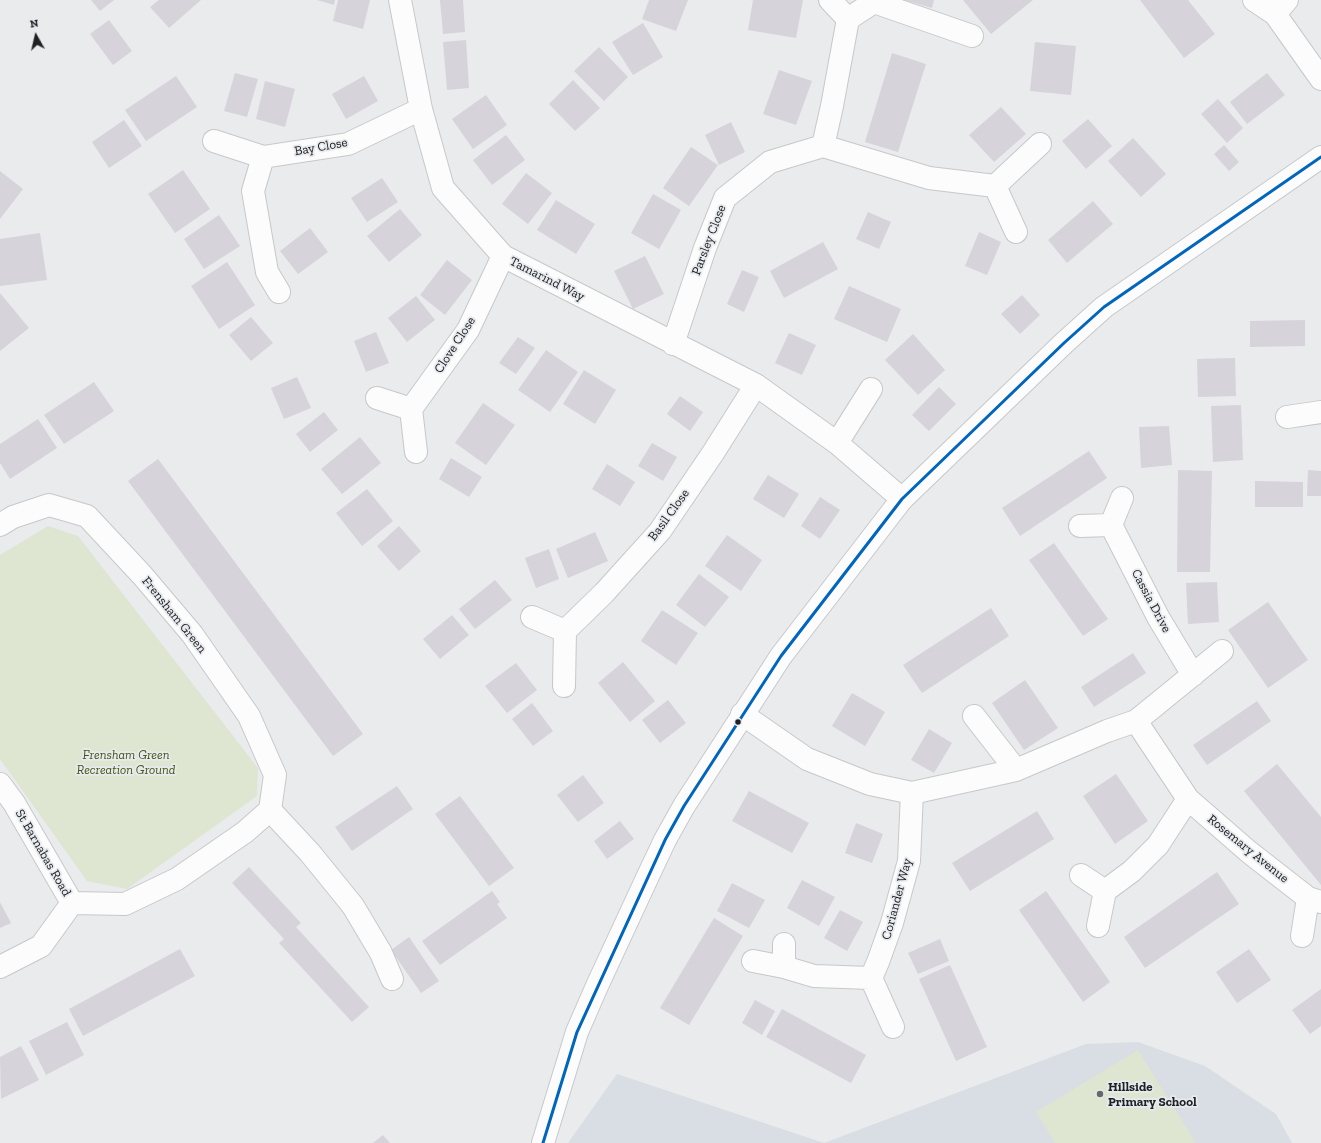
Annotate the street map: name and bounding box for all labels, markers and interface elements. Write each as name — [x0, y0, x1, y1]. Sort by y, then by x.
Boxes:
north arrow — [16, 16, 56, 56]
text: N — [29, 17, 39, 31]
street label: Bay Close — [293, 135, 349, 159]
street label: Parsley Close — [688, 203, 730, 277]
street label: Tamarind Way — [507, 253, 587, 305]
street label: Clove Close — [431, 314, 479, 376]
street label: Basil Close — [645, 486, 693, 544]
street label: Cassia Drive — [1128, 567, 1174, 635]
street label: Frensham Green — [138, 574, 210, 656]
unlabelled marker — [733, 717, 743, 727]
park label: Frensham Green Recreation Ground — [77, 747, 175, 778]
street label: St Barnabas Road — [12, 807, 74, 899]
street label: Rosemary Avenue — [1204, 811, 1292, 887]
street label: Coriander Way — [879, 857, 915, 941]
place label: Hillside Primary School — [1108, 1079, 1197, 1110]
marker: Hillside Primary School — [1095, 1089, 1105, 1099]

